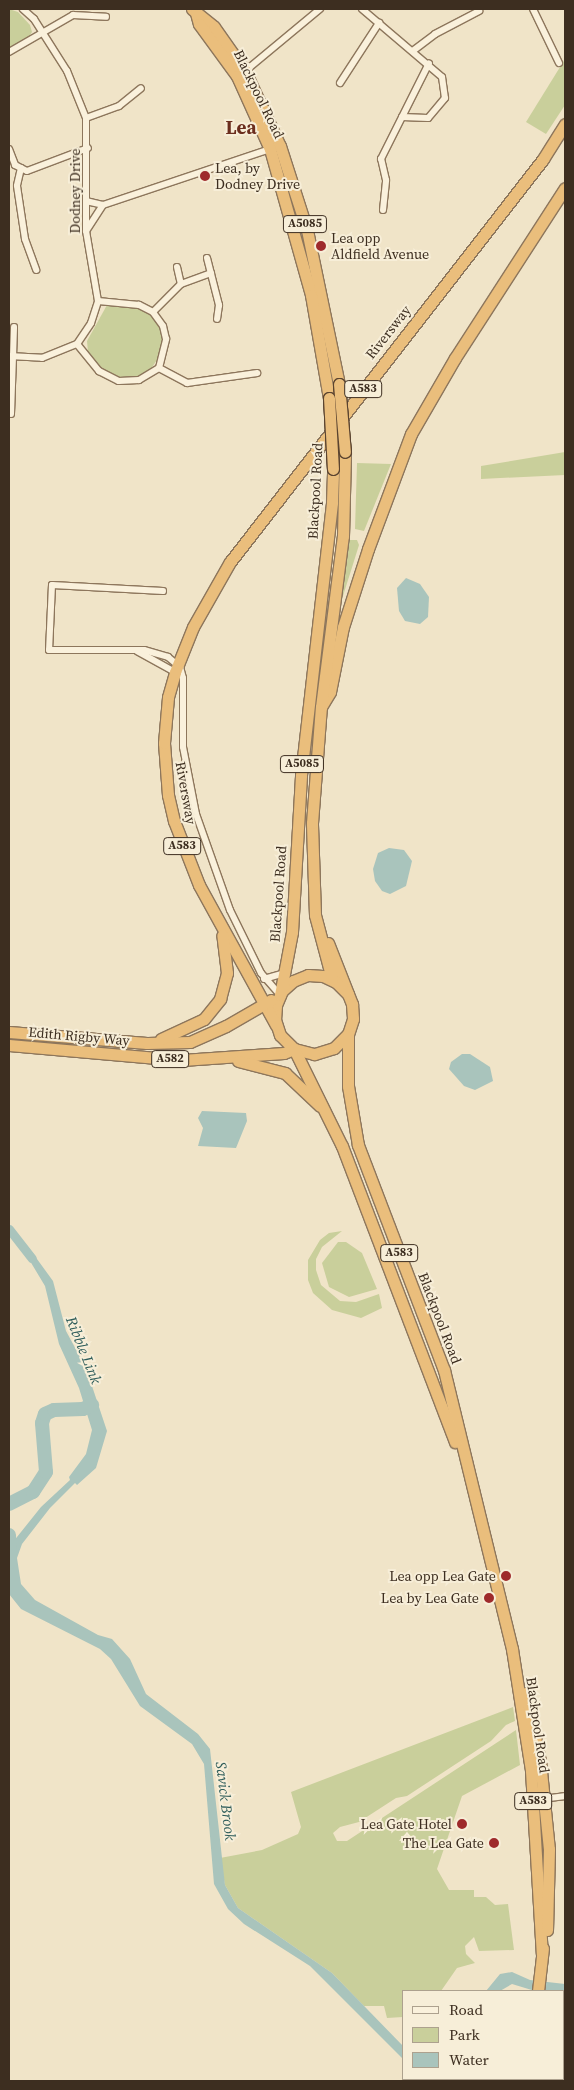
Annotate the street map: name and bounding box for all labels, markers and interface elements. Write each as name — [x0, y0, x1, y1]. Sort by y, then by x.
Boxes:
street label: Blackpool Road — [230, 47, 288, 141]
district label: Lea — [226, 117, 256, 139]
street label: Dodney Drive — [67, 148, 83, 234]
place label: Lea, by Dodney Drive — [215, 160, 300, 192]
marker: Lea, by Dodney Drive — [199, 170, 211, 182]
road number: A5085 — [282, 214, 328, 233]
place label: Lea opp Aldfield Avenue — [331, 230, 429, 262]
marker: Lea opp Aldfield Avenue — [315, 240, 327, 252]
street label: Riversway — [362, 302, 414, 362]
road number: A583 — [343, 379, 383, 398]
street label: Blackpool Road — [304, 442, 326, 540]
road number: A5085 — [280, 754, 324, 774]
street label: Riversway — [172, 760, 200, 826]
road number: A583 — [162, 836, 202, 856]
street label: Blackpool Road — [266, 845, 290, 943]
street label: Edith Rigby Way — [27, 1023, 131, 1049]
road number: A582 — [150, 1050, 190, 1068]
road number: A583 — [379, 1244, 419, 1262]
street label: Blackpool Road — [415, 1270, 465, 1366]
water label: Ribble Link — [62, 1314, 106, 1386]
place label: Lea opp Lea Gate — [389, 1568, 496, 1584]
marker: Lea opp Lea Gate — [500, 1570, 512, 1582]
place label: Lea by Lea Gate — [381, 1590, 479, 1606]
marker: Lea by Lea Gate — [483, 1592, 495, 1604]
street label: Blackpool Road — [523, 1676, 553, 1774]
water label: Savick Brook — [212, 1761, 240, 1841]
road number: A583 — [513, 1792, 553, 1810]
place label: Lea Gate Hotel — [361, 1816, 452, 1832]
marker: Lea Gate Hotel — [456, 1818, 468, 1830]
place label: The Lea Gate — [403, 1835, 484, 1851]
marker: The Lea Gate — [488, 1837, 500, 1849]
legend — [402, 1990, 564, 2080]
text: Road — [449, 1999, 483, 2020]
text: Park — [449, 2024, 480, 2045]
text: Water — [449, 2049, 489, 2070]

